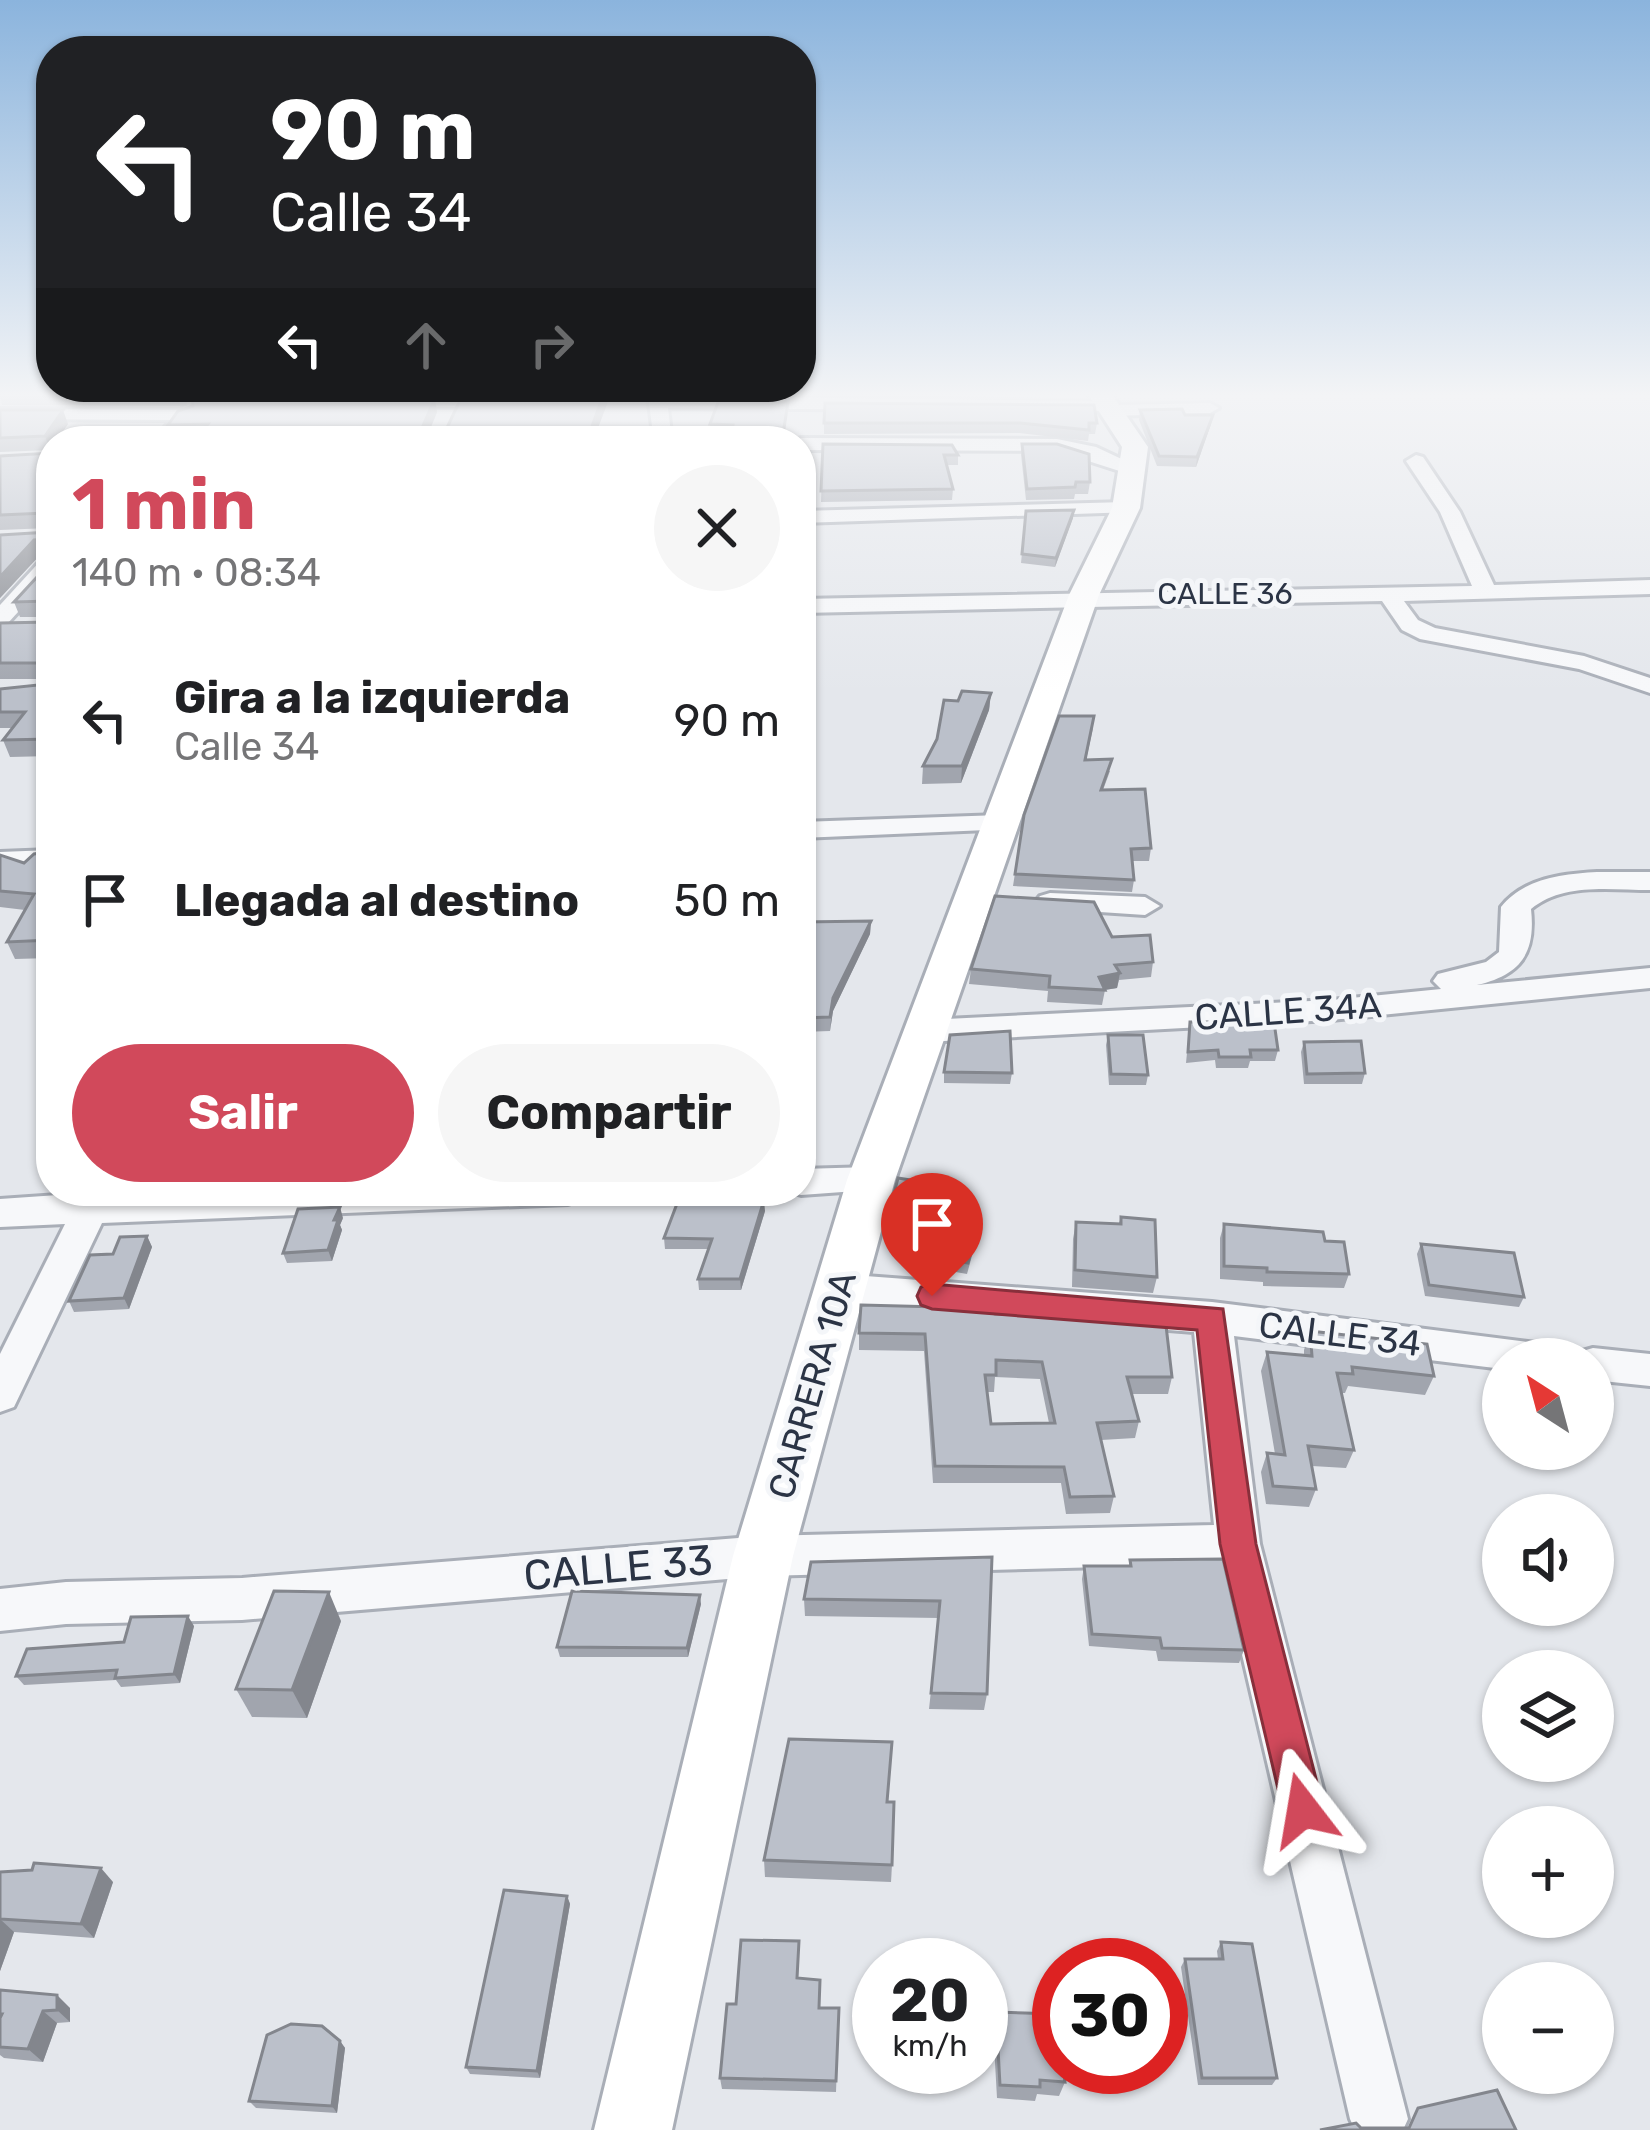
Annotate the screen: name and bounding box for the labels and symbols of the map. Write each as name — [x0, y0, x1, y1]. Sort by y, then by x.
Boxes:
street label: CALLE 36 — [1157, 576, 1293, 612]
street label: CALLE 34A — [1193, 983, 1383, 1039]
pin — [881, 1173, 983, 1296]
street label: CARRERA 10A — [759, 1266, 865, 1504]
street label: CALLE 34 — [1256, 1303, 1424, 1365]
north arrow — [1482, 1338, 1614, 1470]
street label: CALLE 33 — [522, 1535, 714, 1601]
position arrow — [1240, 1747, 1366, 1873]
speed limit sign: 30 — [1032, 1938, 1188, 2094]

